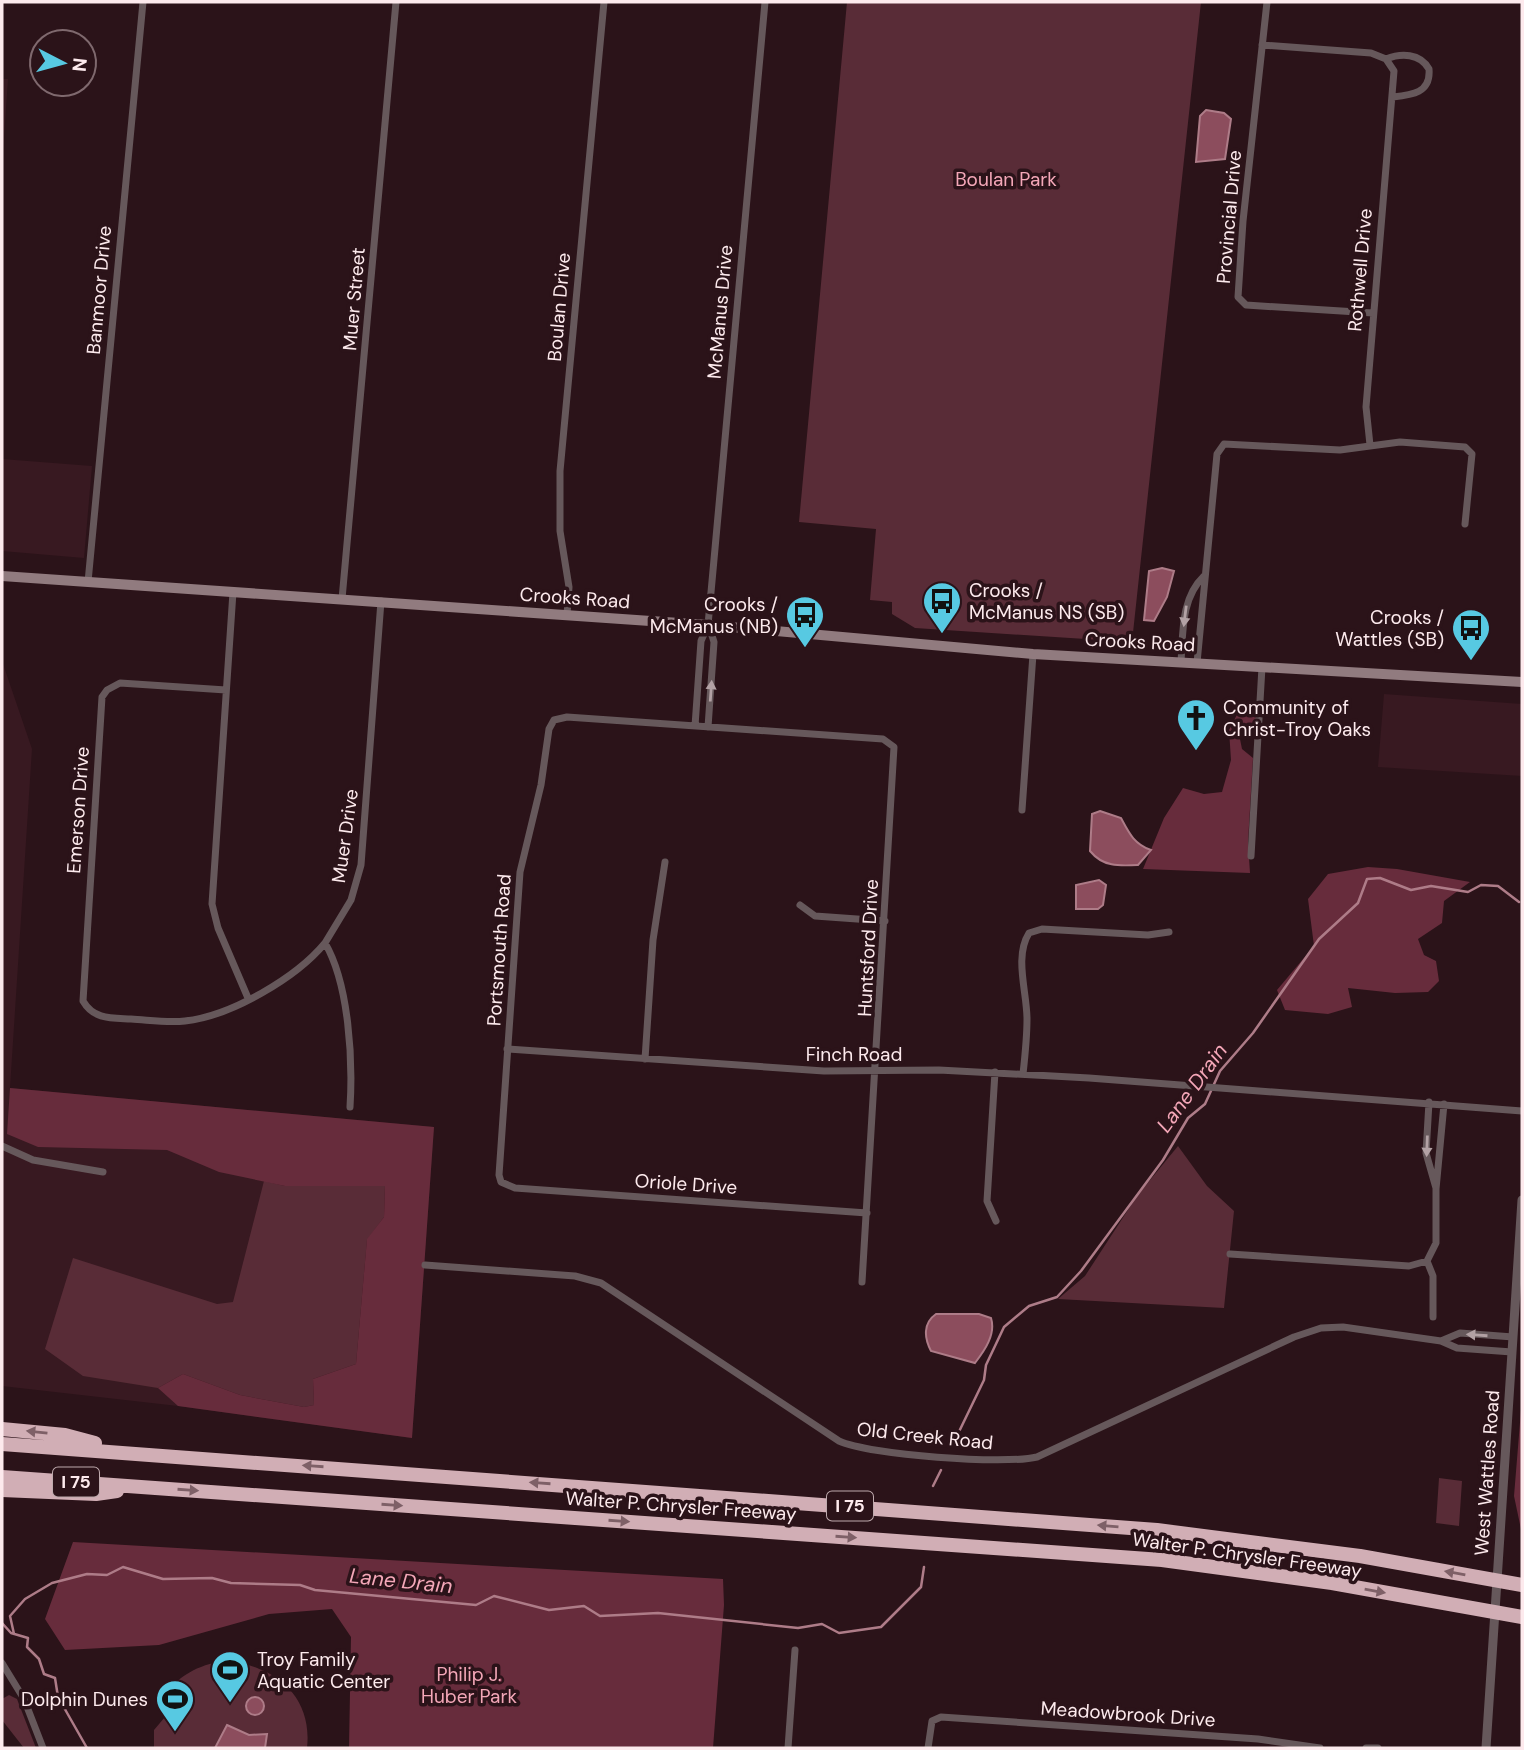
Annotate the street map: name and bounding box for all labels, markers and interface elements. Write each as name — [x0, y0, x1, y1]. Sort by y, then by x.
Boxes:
north arrow — [28, 28, 98, 98]
text: N — [66, 57, 93, 73]
street label: Provincial Drive — [1211, 149, 1247, 285]
park label: Boulan Park — [955, 167, 1057, 192]
street label: Rothwell Drive — [1342, 207, 1378, 333]
street label: Banmoor Drive — [81, 225, 117, 355]
street label: McManus Drive — [702, 244, 738, 380]
street label: Muer Street — [337, 246, 371, 352]
street label: Boulan Drive — [542, 252, 576, 362]
place label: Crooks / McManus NS (SB) — [969, 578, 1124, 625]
bus stop icon: Crooks / McManus NS (SB) — [921, 580, 963, 635]
street label: Crooks Road — [519, 582, 631, 614]
place label: Crooks / McManus (NB) — [650, 592, 778, 639]
bus stop icon: Crooks / McManus (NB) — [784, 594, 826, 649]
one-way arrow — [1180, 605, 1191, 627]
place label: Crooks / Wattles (SB) — [1335, 605, 1444, 652]
bus stop icon: Crooks / Wattles (SB) — [1450, 607, 1492, 662]
street label: Crooks Road — [1084, 627, 1196, 657]
one-way arrow — [706, 680, 717, 702]
place label: Community of Christ-Troy Oaks — [1223, 695, 1371, 742]
church icon: Community of Christ-Troy Oaks — [1175, 697, 1217, 752]
street label: Emerson Drive — [61, 746, 95, 874]
street label: Muer Drive — [326, 787, 364, 885]
street label: Portsmouth Road — [481, 873, 517, 1027]
street label: Huntsford Drive — [852, 879, 884, 1017]
water label: Lane Drain — [1150, 1038, 1234, 1138]
street label: Finch Road — [806, 1042, 902, 1067]
one-way arrow — [1421, 1136, 1432, 1158]
street label: Oriole Drive — [634, 1168, 738, 1200]
one-way arrow — [1465, 1329, 1487, 1340]
street label: West Wattles Road — [1469, 1389, 1505, 1557]
street label: Old Creek Road — [856, 1416, 994, 1456]
one-way arrow — [26, 1426, 48, 1437]
one-way arrow — [301, 1460, 323, 1471]
road number: I 75 — [53, 1468, 99, 1497]
one-way arrow — [528, 1477, 550, 1488]
one-way arrow — [177, 1485, 199, 1496]
street label: Walter P. Chrysler Freeway — [565, 1485, 798, 1527]
road number: I 75 — [827, 1492, 873, 1520]
one-way arrow — [381, 1500, 403, 1511]
one-way arrow — [608, 1516, 630, 1527]
one-way arrow — [1097, 1520, 1119, 1531]
street label: Walter P. Chrysler Freeway — [1131, 1527, 1364, 1584]
one-way arrow — [835, 1532, 857, 1543]
water label: Lane Drain — [348, 1562, 454, 1600]
one-way arrow — [1444, 1567, 1466, 1578]
one-way arrow — [1364, 1586, 1386, 1597]
place label: Troy Family Aquatic Center — [257, 1647, 390, 1694]
sports icon: Troy Family Aquatic Center — [209, 1649, 251, 1704]
park label: Philip J. Huber Park — [421, 1662, 517, 1709]
sports icon: Dolphin Dunes — [154, 1678, 196, 1733]
place label: Dolphin Dunes — [21, 1687, 148, 1712]
street label: Meadowbrook Drive — [1040, 1695, 1216, 1733]

